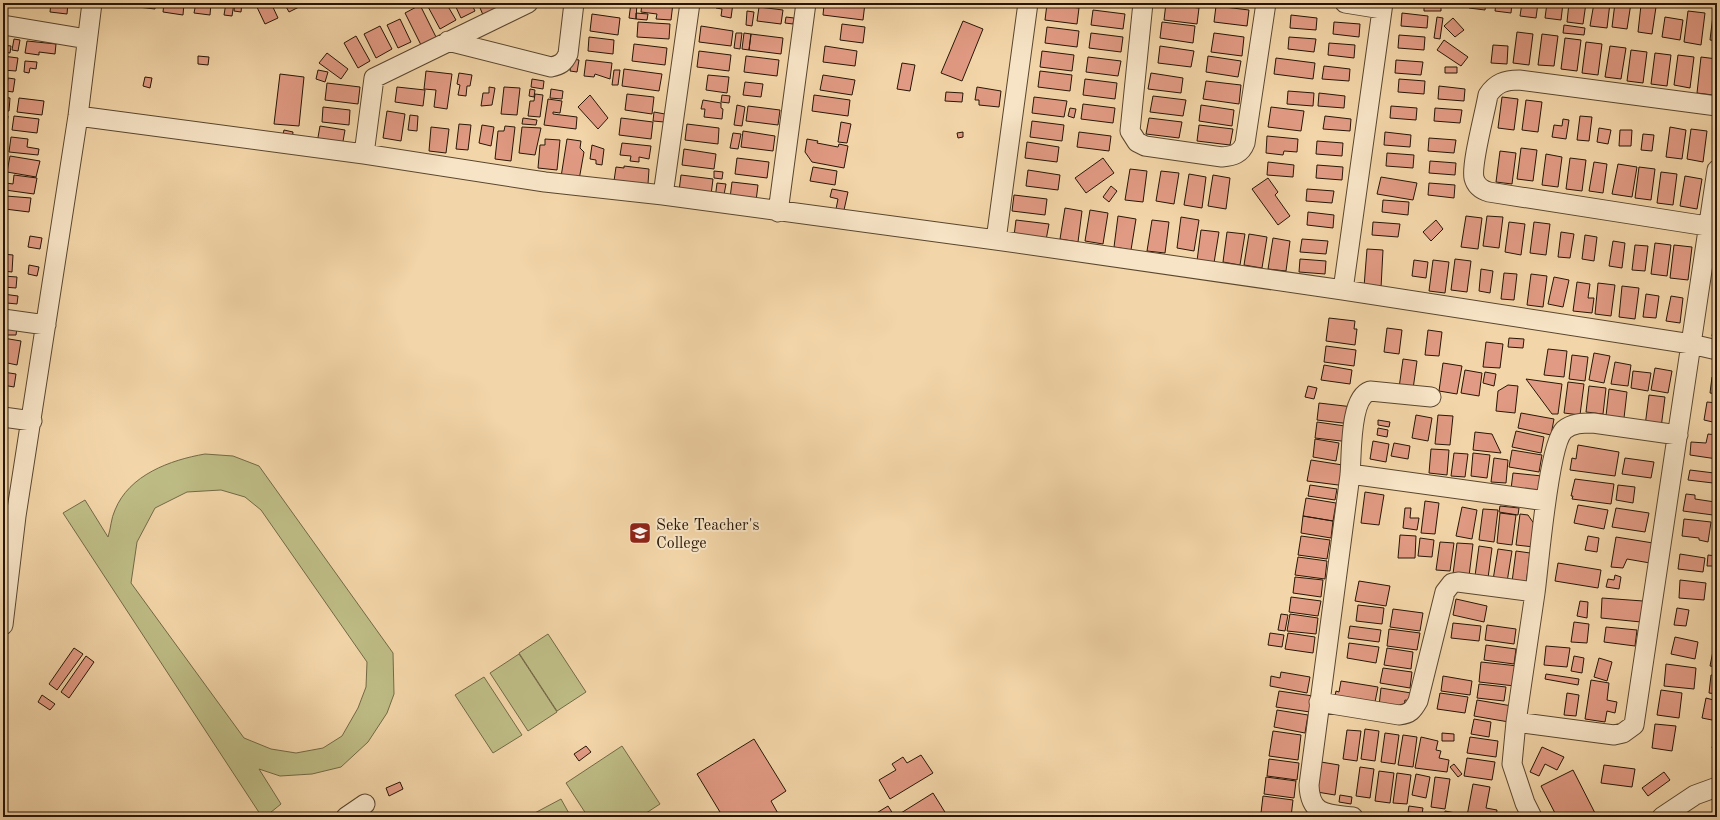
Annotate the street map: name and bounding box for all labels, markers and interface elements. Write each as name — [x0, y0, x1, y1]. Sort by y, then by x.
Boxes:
place label: Seke Teacher's College — [656, 518, 759, 552]
school or university icon: Seke Teacher's College — [627, 520, 653, 546]

